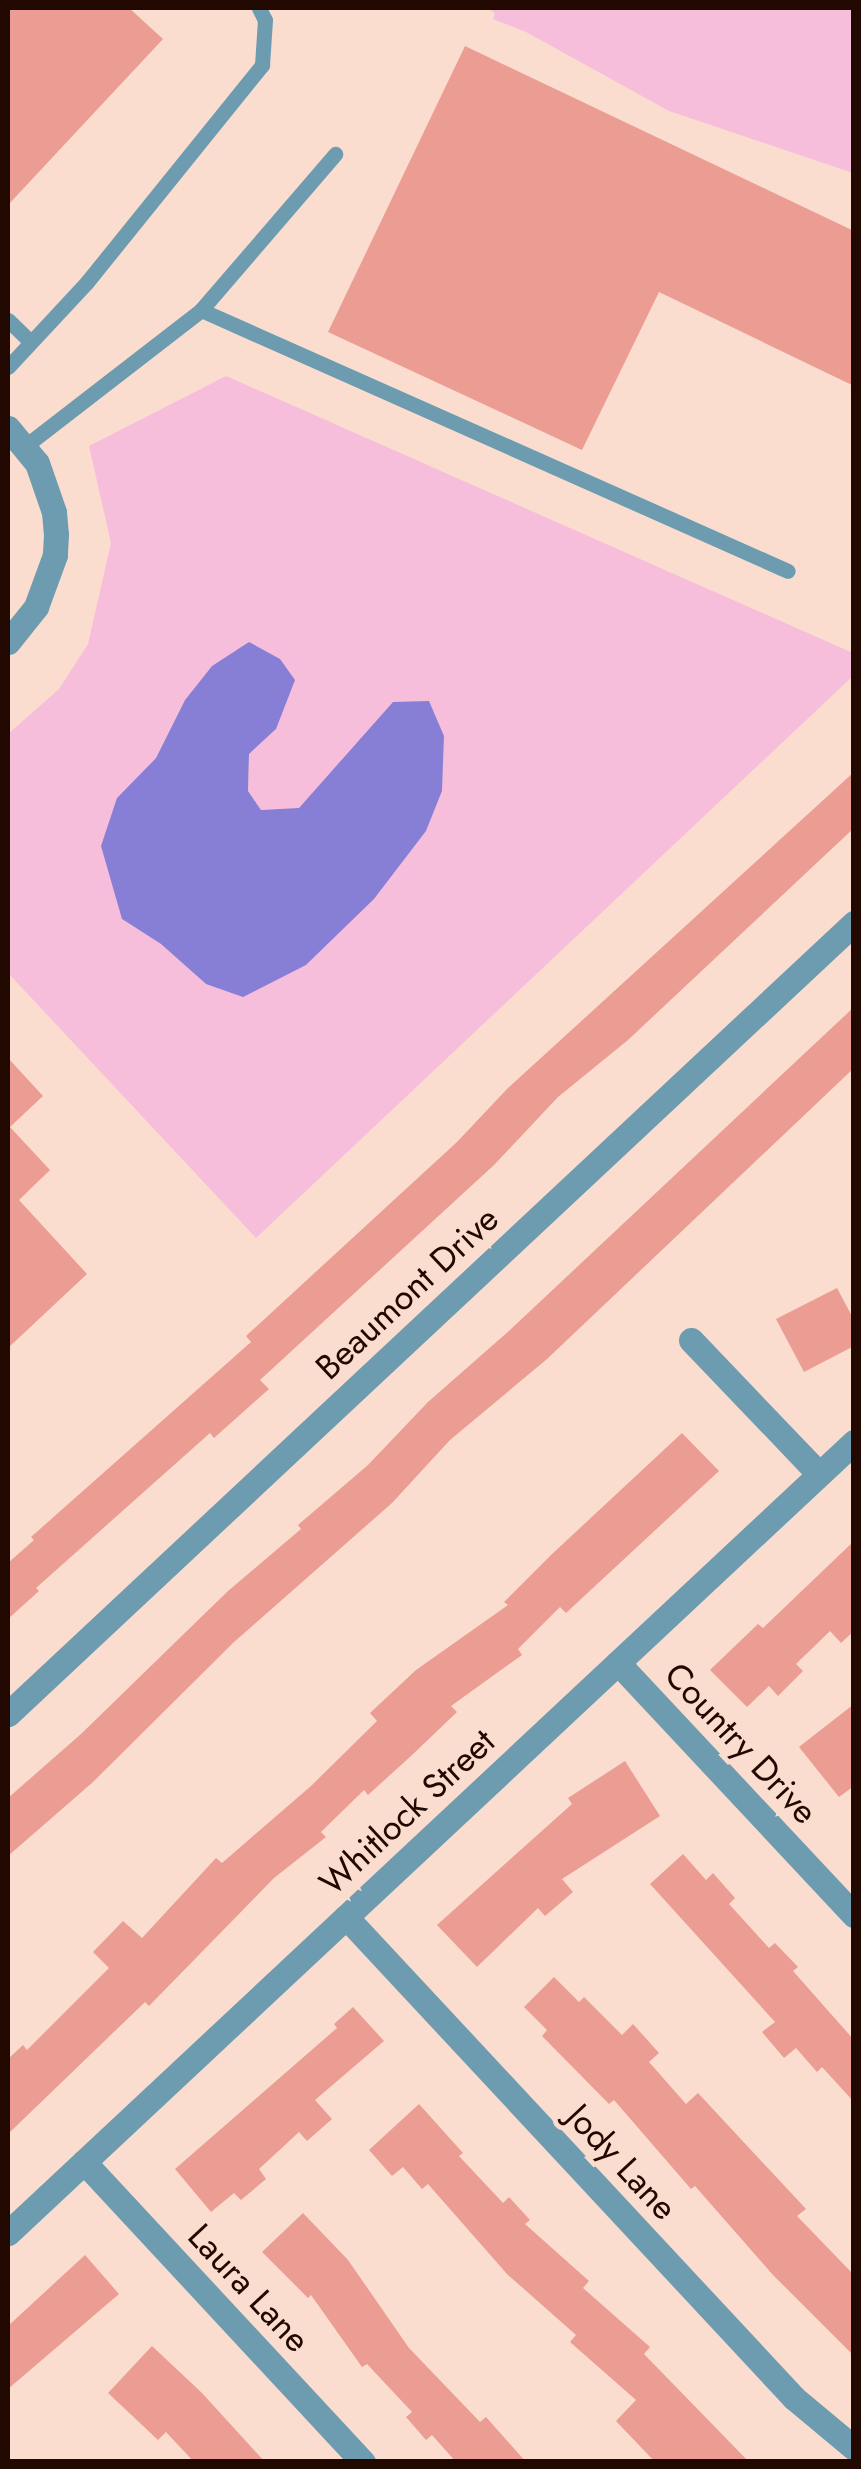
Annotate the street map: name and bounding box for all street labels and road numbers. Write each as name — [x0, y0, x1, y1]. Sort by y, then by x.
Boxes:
street label: Beaumont Drive — [307, 1198, 507, 1388]
street label: Country Drive — [656, 1654, 826, 1832]
street label: Whitlock Street — [311, 1720, 503, 1904]
street label: Jody Lane — [558, 2096, 686, 2228]
street label: Laura Lane — [179, 2215, 319, 2361]

